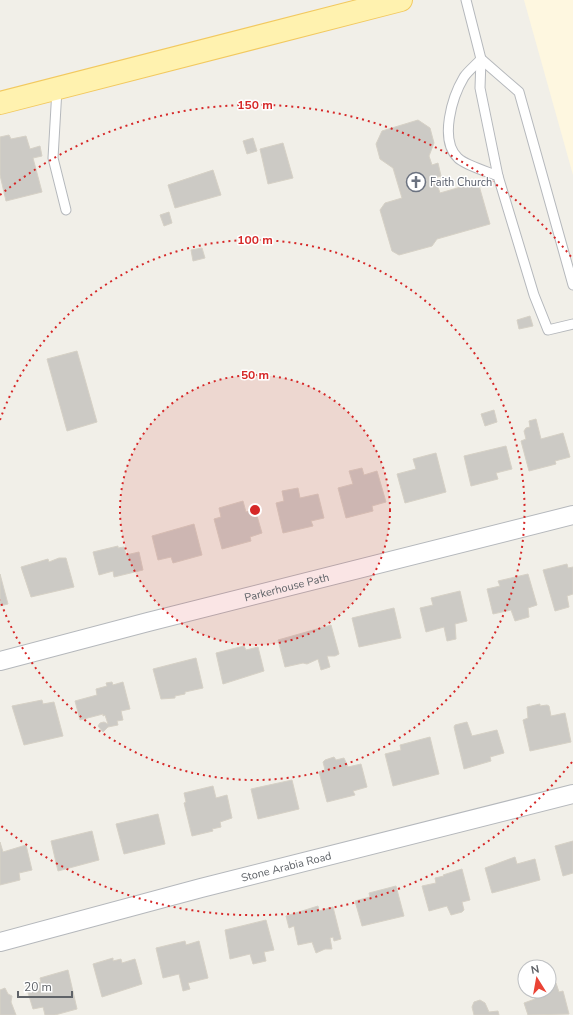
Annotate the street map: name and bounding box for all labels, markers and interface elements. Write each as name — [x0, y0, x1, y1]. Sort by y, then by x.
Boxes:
text: 150 m — [237, 97, 273, 113]
church icon: Faith Church — [405, 171, 427, 193]
place label: Faith Church — [430, 175, 492, 190]
text: 100 m — [237, 232, 273, 248]
text: 50 m — [241, 367, 269, 383]
centre of rings — [248, 503, 262, 517]
street label: Parkerhouse Path — [243, 569, 331, 605]
street label: Stone Arabia Road — [239, 848, 333, 885]
north arrow — [517, 959, 557, 999]
text: N — [530, 962, 541, 978]
scale bar — [18, 973, 72, 999]
text: 20 m — [24, 979, 52, 995]

